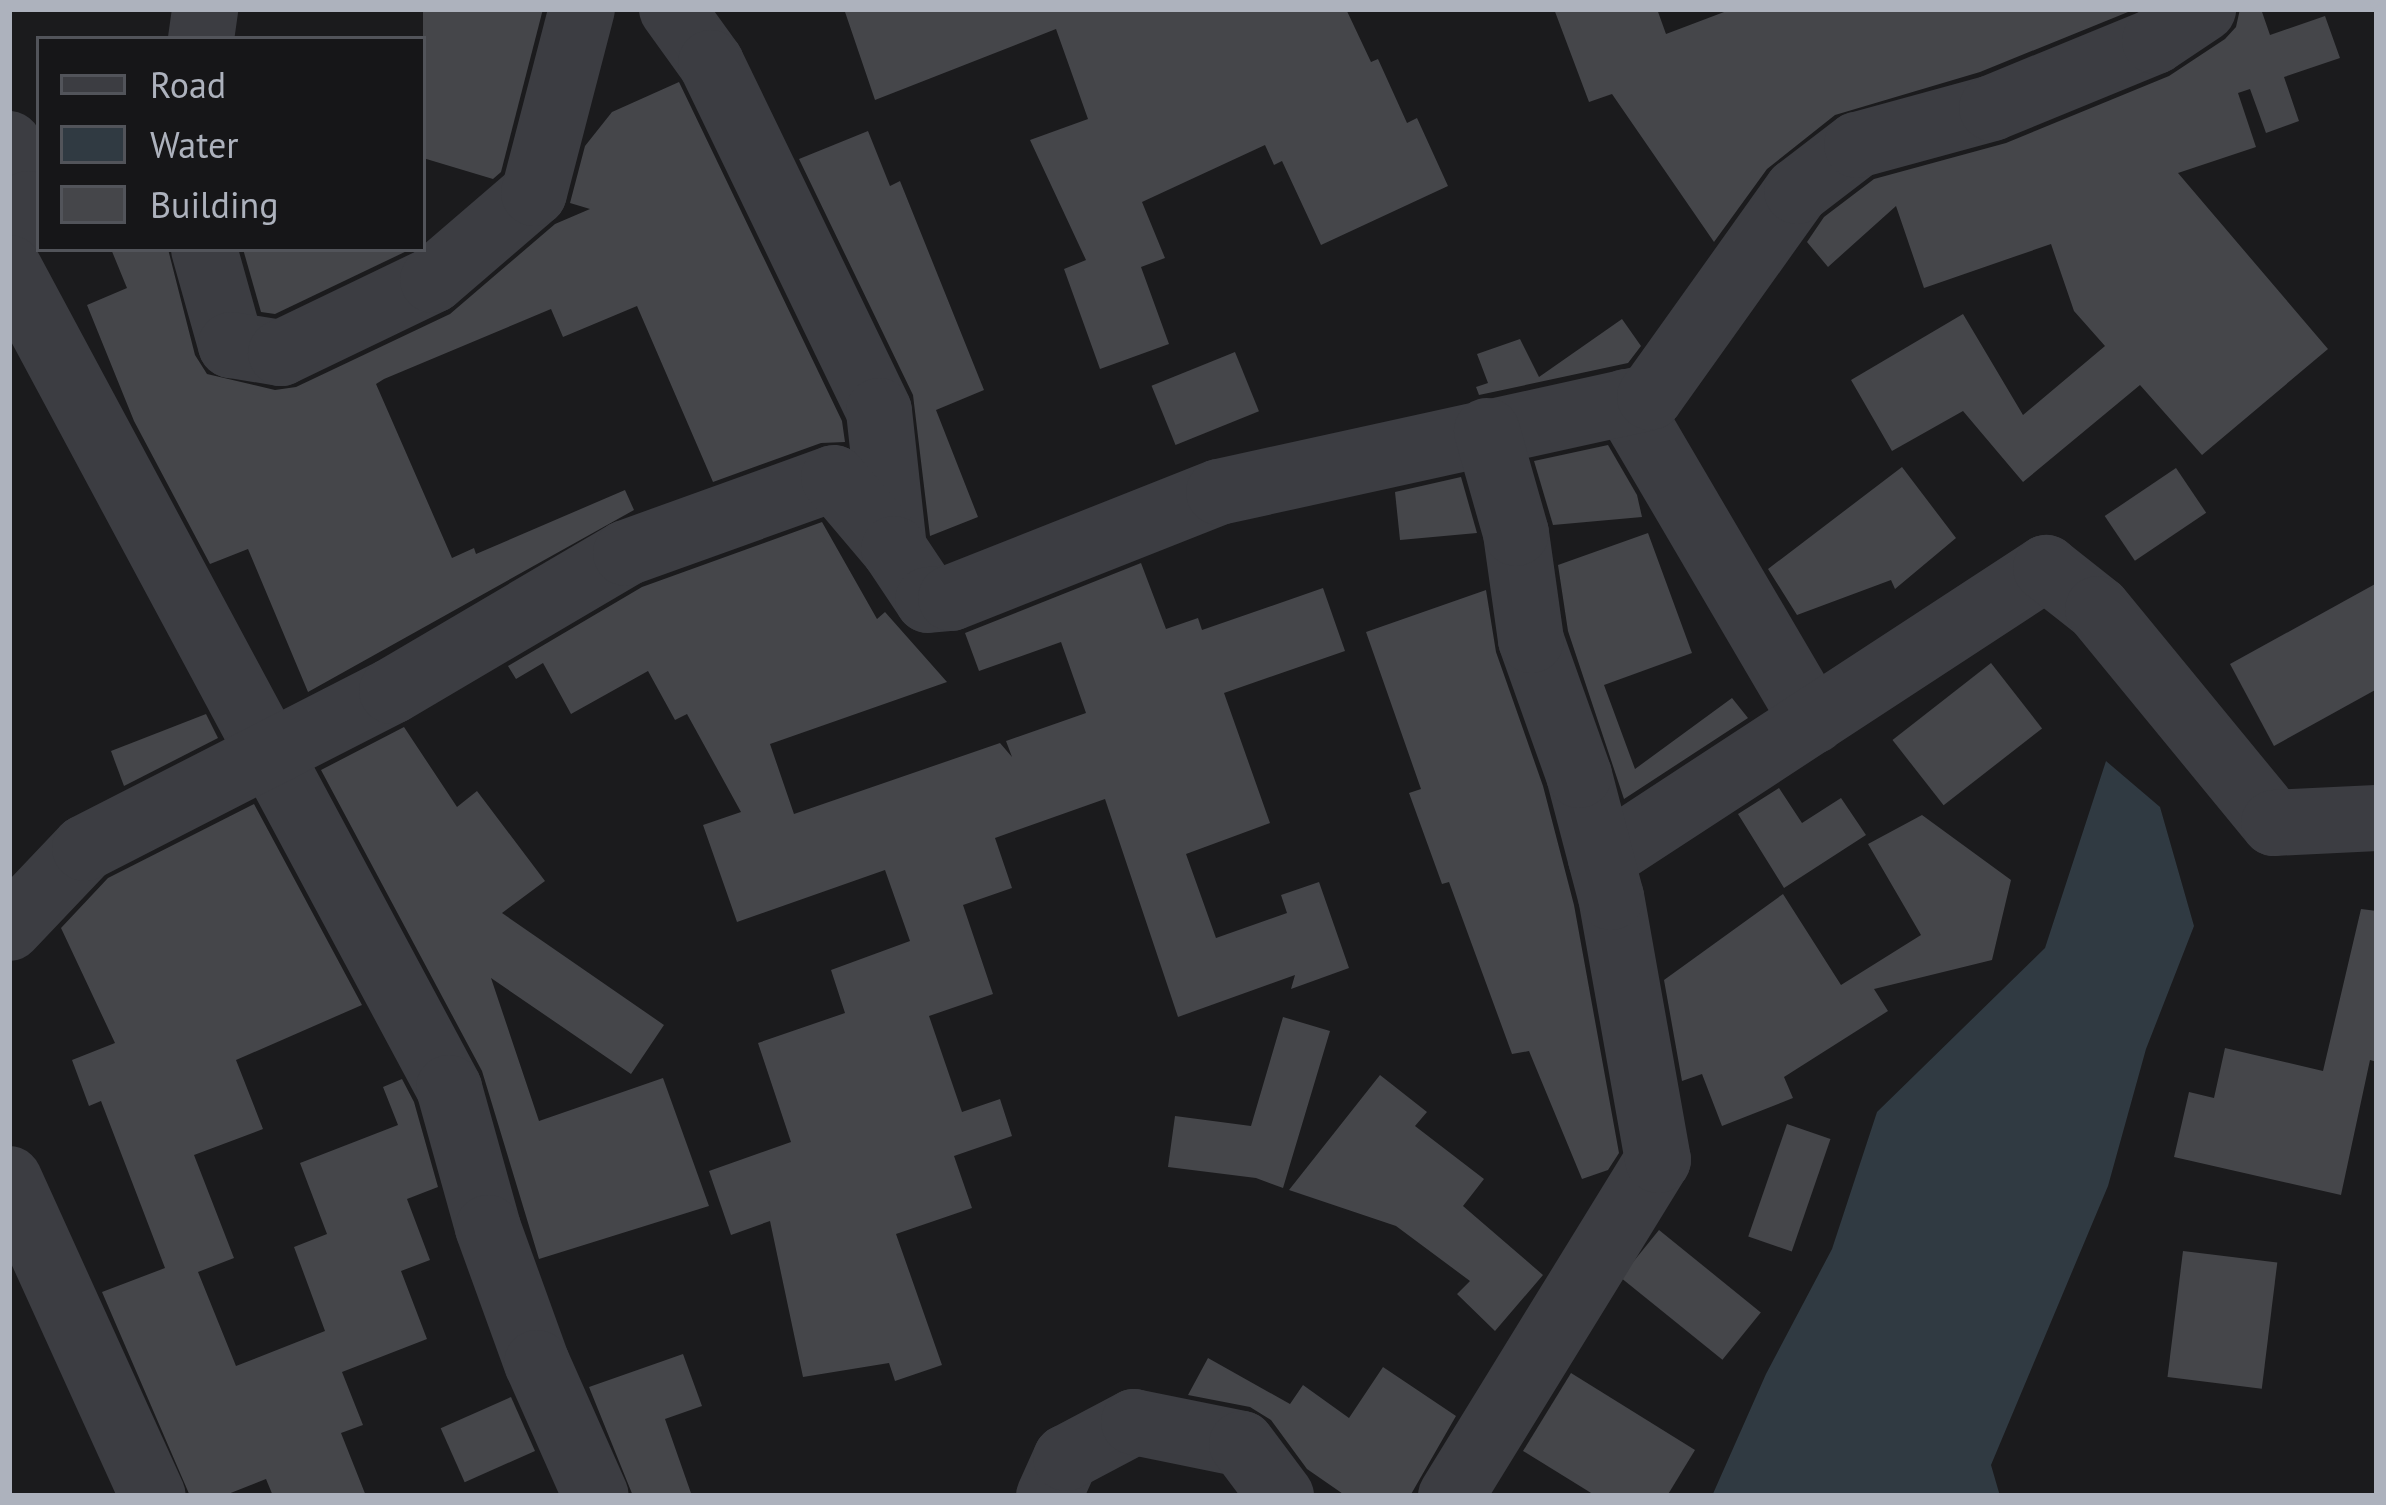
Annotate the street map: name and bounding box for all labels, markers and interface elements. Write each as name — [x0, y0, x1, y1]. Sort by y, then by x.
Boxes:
legend — [36, 36, 426, 252]
text: Road — [150, 61, 226, 108]
text: Water — [150, 121, 239, 168]
text: Building — [150, 181, 279, 228]

